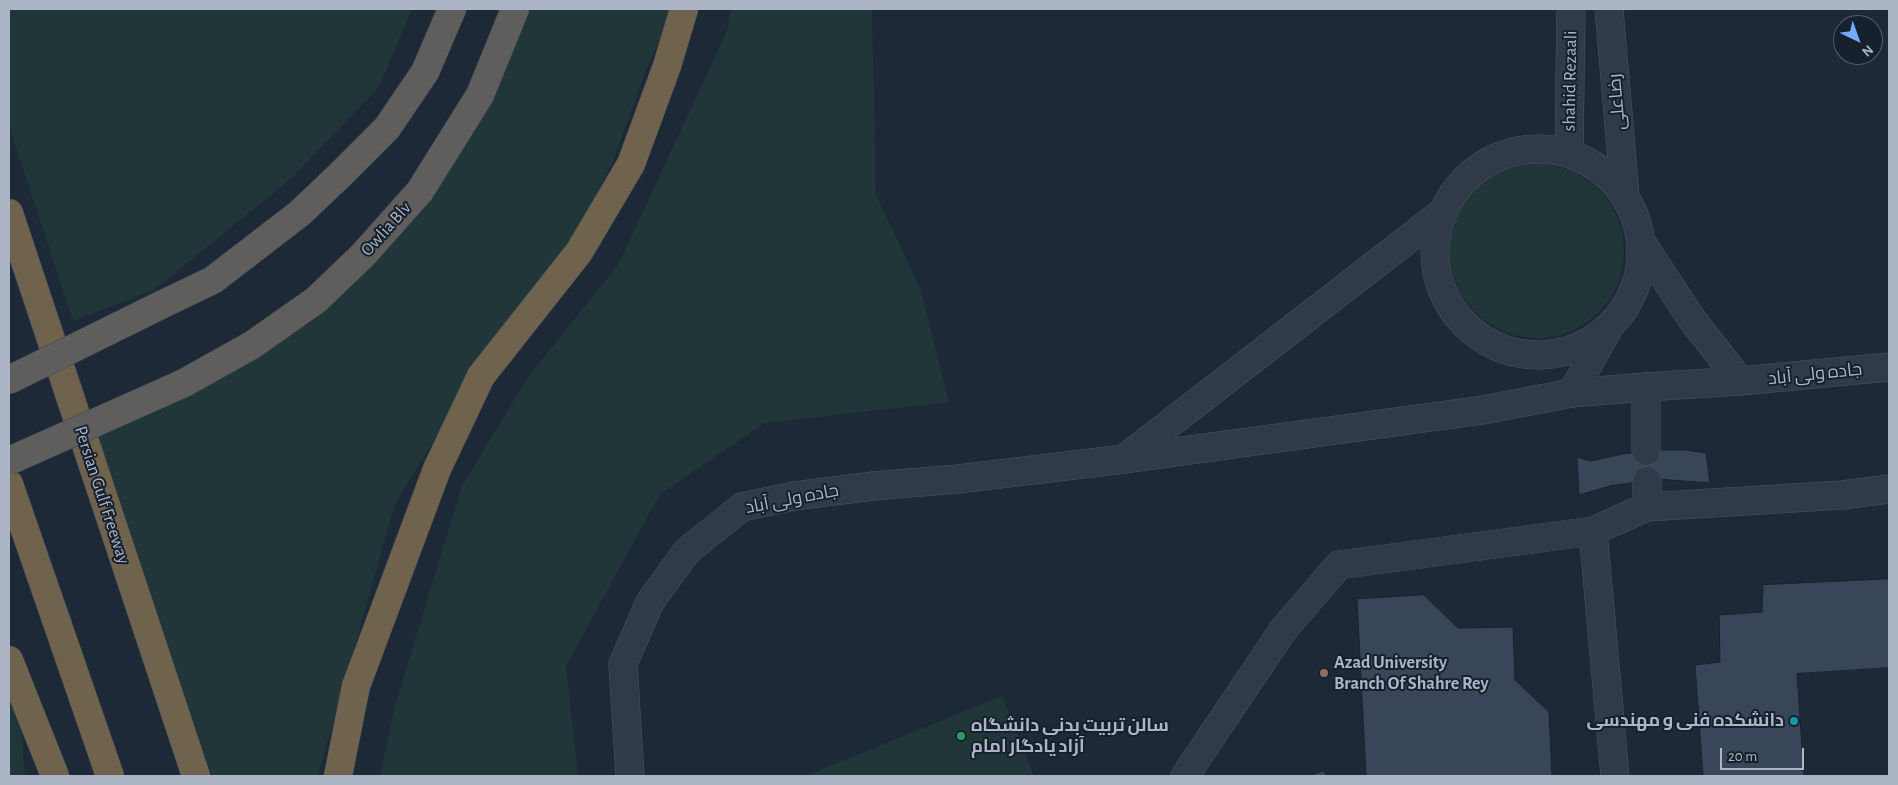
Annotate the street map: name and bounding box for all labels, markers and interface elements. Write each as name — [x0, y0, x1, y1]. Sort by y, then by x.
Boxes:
north arrow — [1833, 15, 1883, 65]
street label: shahid Rezaali — [1558, 30, 1582, 132]
text: N — [1859, 42, 1876, 59]
street label: رضاعلی — [1604, 73, 1630, 131]
street label: Owlia Blv — [356, 197, 416, 261]
street label: جاده ولی آباد — [1767, 358, 1863, 390]
street label: Persian Gulf Freeway — [70, 423, 134, 567]
street label: جاده ولی آباد — [743, 479, 841, 519]
place label: Azad University Branch Of Shahre Rey — [1334, 652, 1488, 694]
marker: Azad University Branch Of Shahre Rey — [1318, 667, 1330, 679]
place label: دانشکده فنی و مهندسی — [1587, 710, 1784, 732]
place label: سالن تربیت بدنی دانشگاه آزاد یادگار امام — [971, 715, 1169, 758]
marker: دانشکده فنی و مهندسی — [1788, 715, 1800, 727]
marker: سالن تربیت بدنی دانشگاه آزاد یادگار امام — [955, 730, 967, 742]
scale bar — [1723, 738, 1807, 770]
text: 20 m — [1728, 749, 1757, 764]

